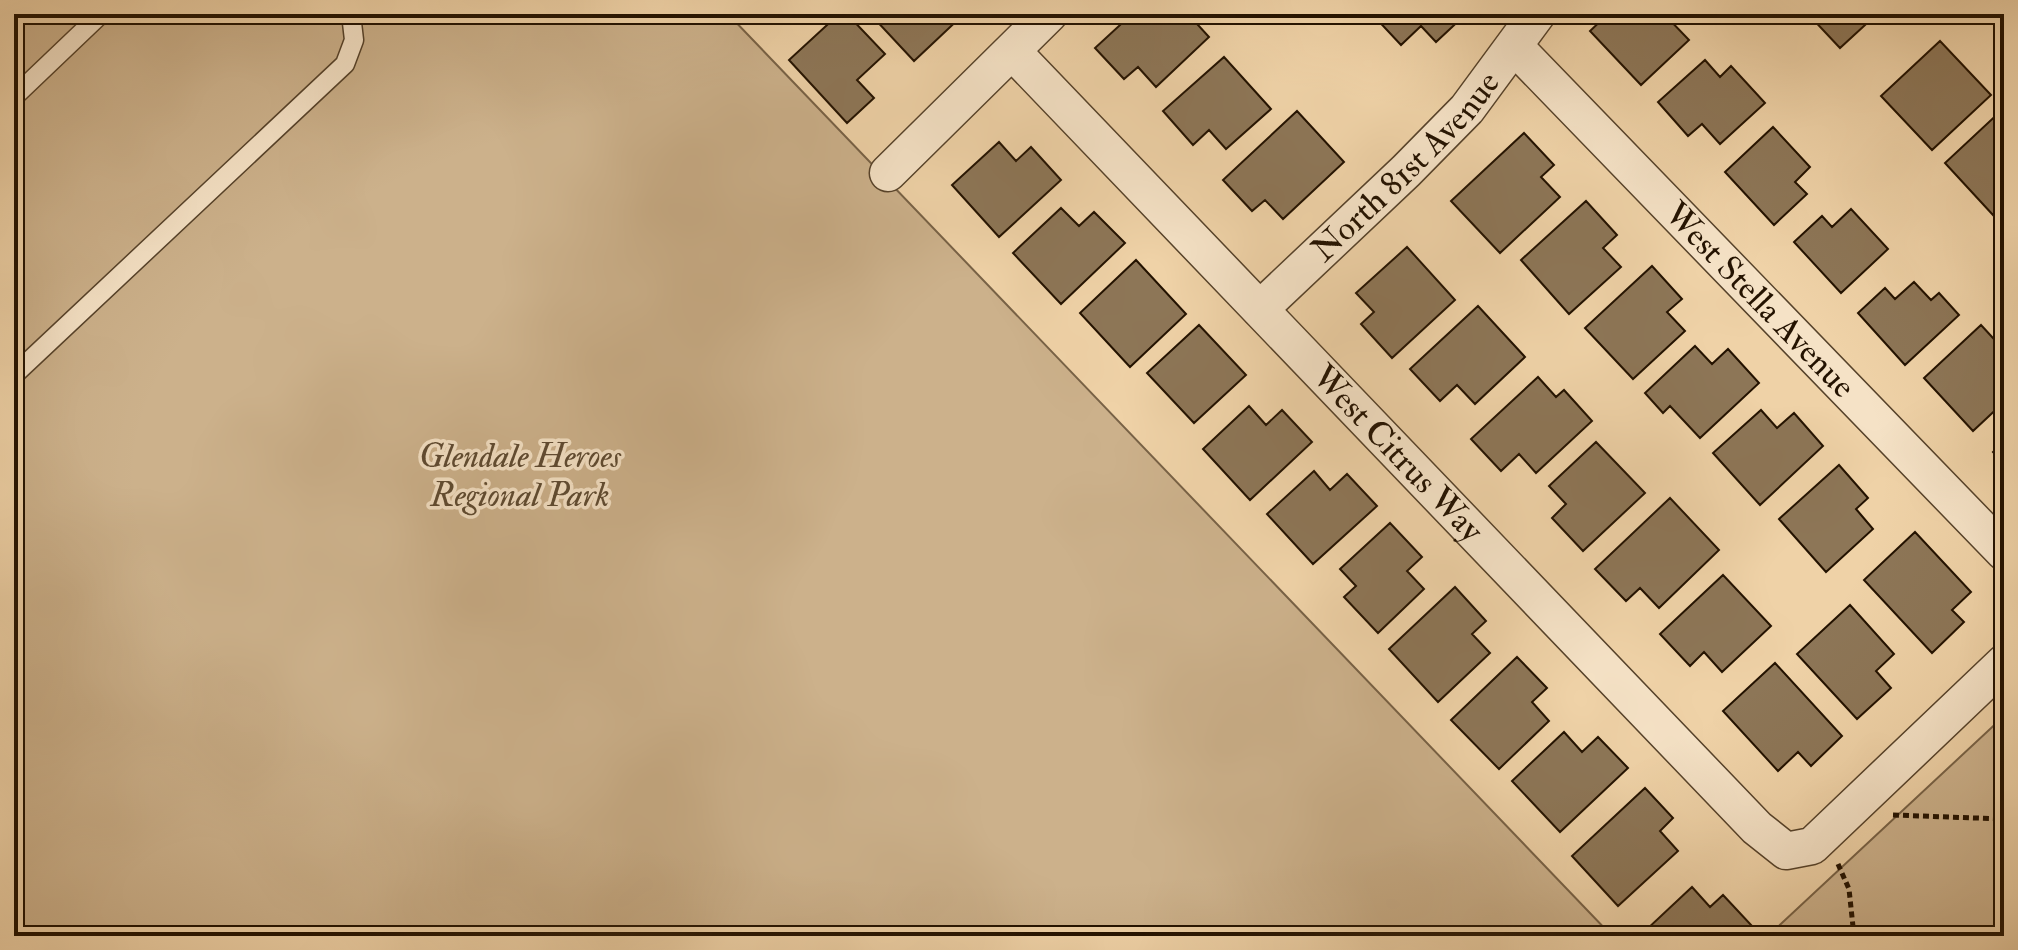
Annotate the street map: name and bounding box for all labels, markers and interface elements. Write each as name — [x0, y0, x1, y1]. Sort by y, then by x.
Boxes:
street label: North 81st Avenue — [1302, 63, 1509, 271]
street label: West Stella Avenue — [1654, 192, 1865, 407]
street label: West Citrus Way — [1302, 355, 1493, 552]
park label: Glendale Heroes Regional Park — [419, 435, 622, 517]

